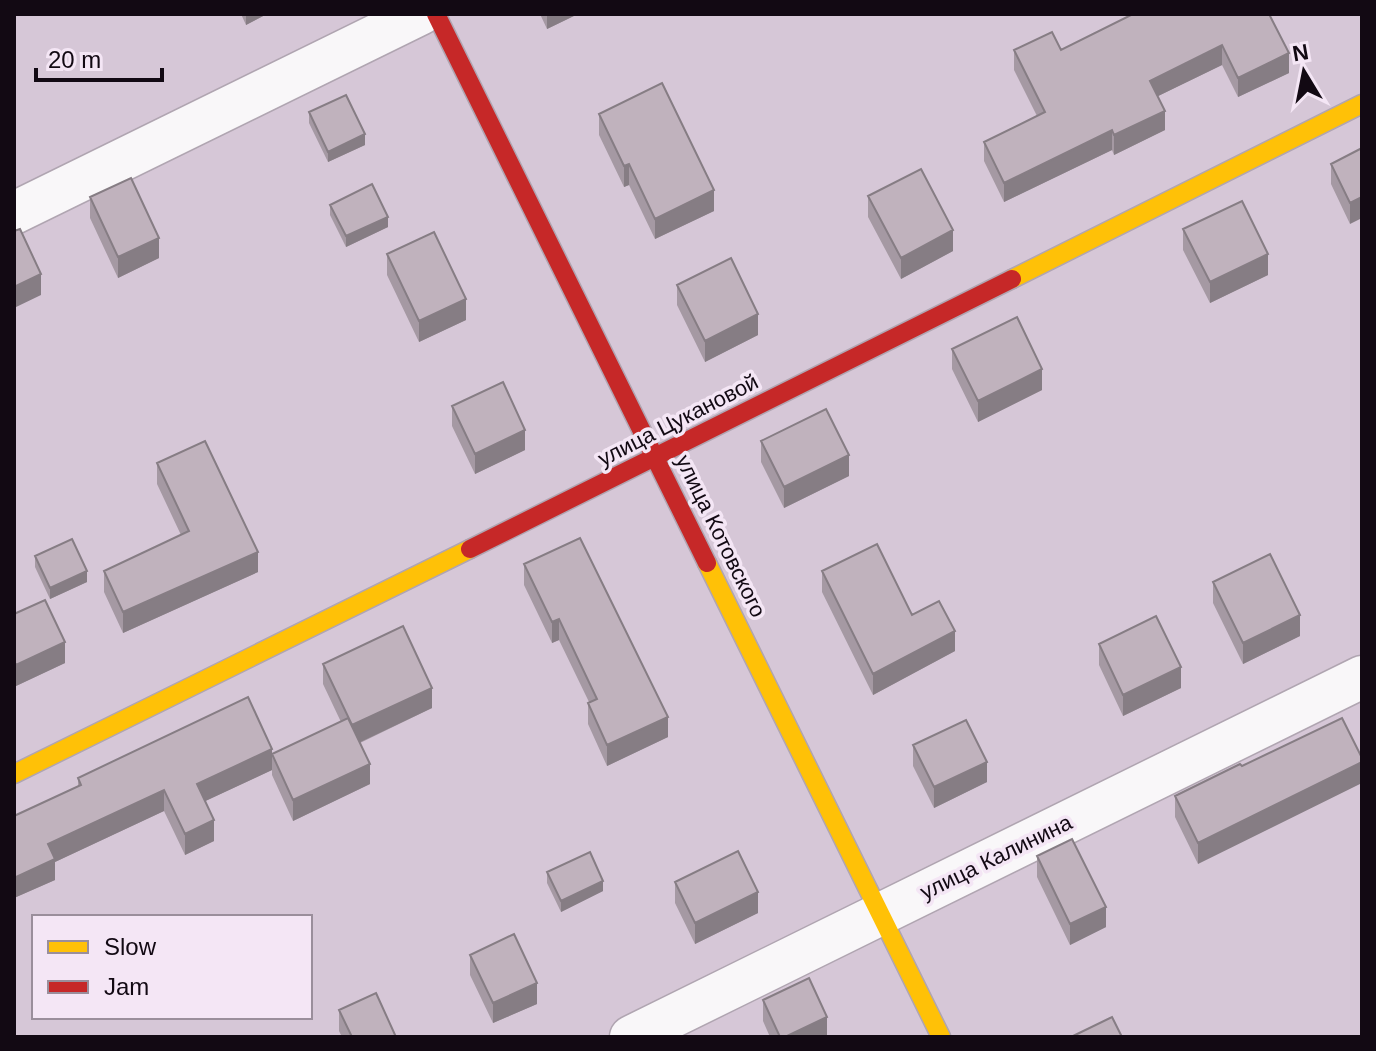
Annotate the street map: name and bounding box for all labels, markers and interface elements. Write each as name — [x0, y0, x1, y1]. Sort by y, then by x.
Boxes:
scale bar — [36, 32, 162, 82]
north arrow — [1264, 32, 1344, 112]
text: N — [1291, 39, 1311, 66]
text: 20 m — [48, 46, 101, 73]
street label: улица Цукановой — [594, 369, 762, 471]
street label: улица Котовского — [671, 451, 771, 621]
street label: улица Калинина — [916, 809, 1077, 905]
legend — [32, 915, 312, 1019]
text: Slow — [104, 933, 157, 960]
text: Jam — [104, 973, 149, 1000]

